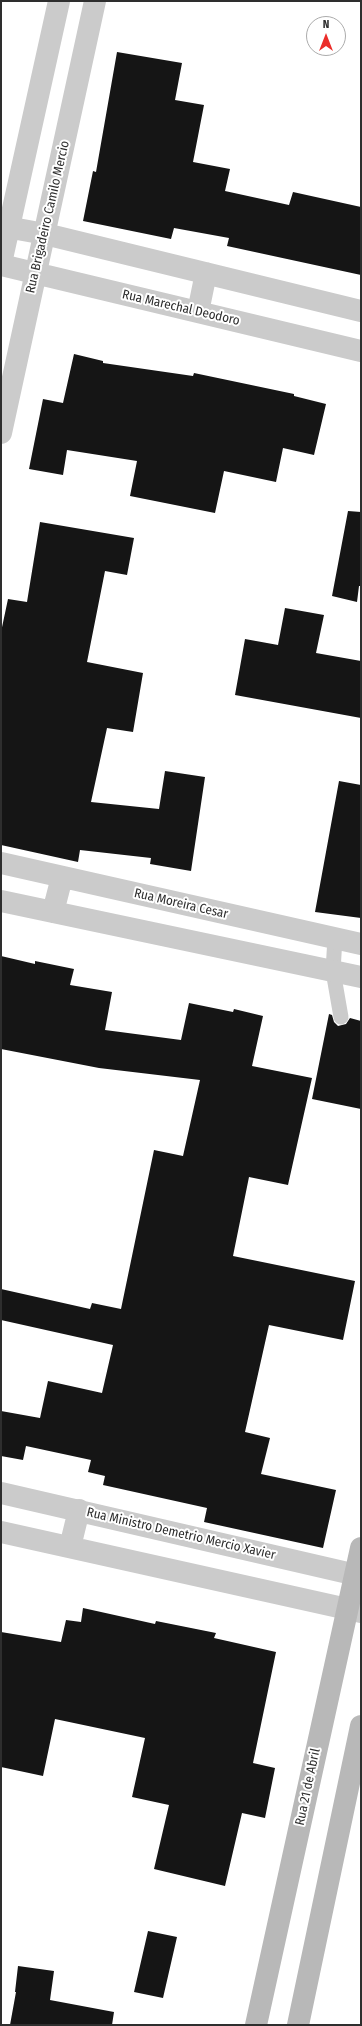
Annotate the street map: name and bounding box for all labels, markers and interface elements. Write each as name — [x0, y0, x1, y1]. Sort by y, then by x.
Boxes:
north arrow — [306, 16, 346, 56]
text: N — [323, 18, 329, 31]
street label: Rua Brigadeiro Camilo Mercio — [23, 139, 73, 295]
street label: Rua Marechal Deodoro — [121, 287, 241, 329]
street label: Rua Moreira Cesar — [132, 886, 230, 922]
street label: Rua Ministro Demetrio Mercio Xavier — [85, 1505, 277, 1563]
street label: Rua 21 de Abril — [292, 1747, 324, 1827]

